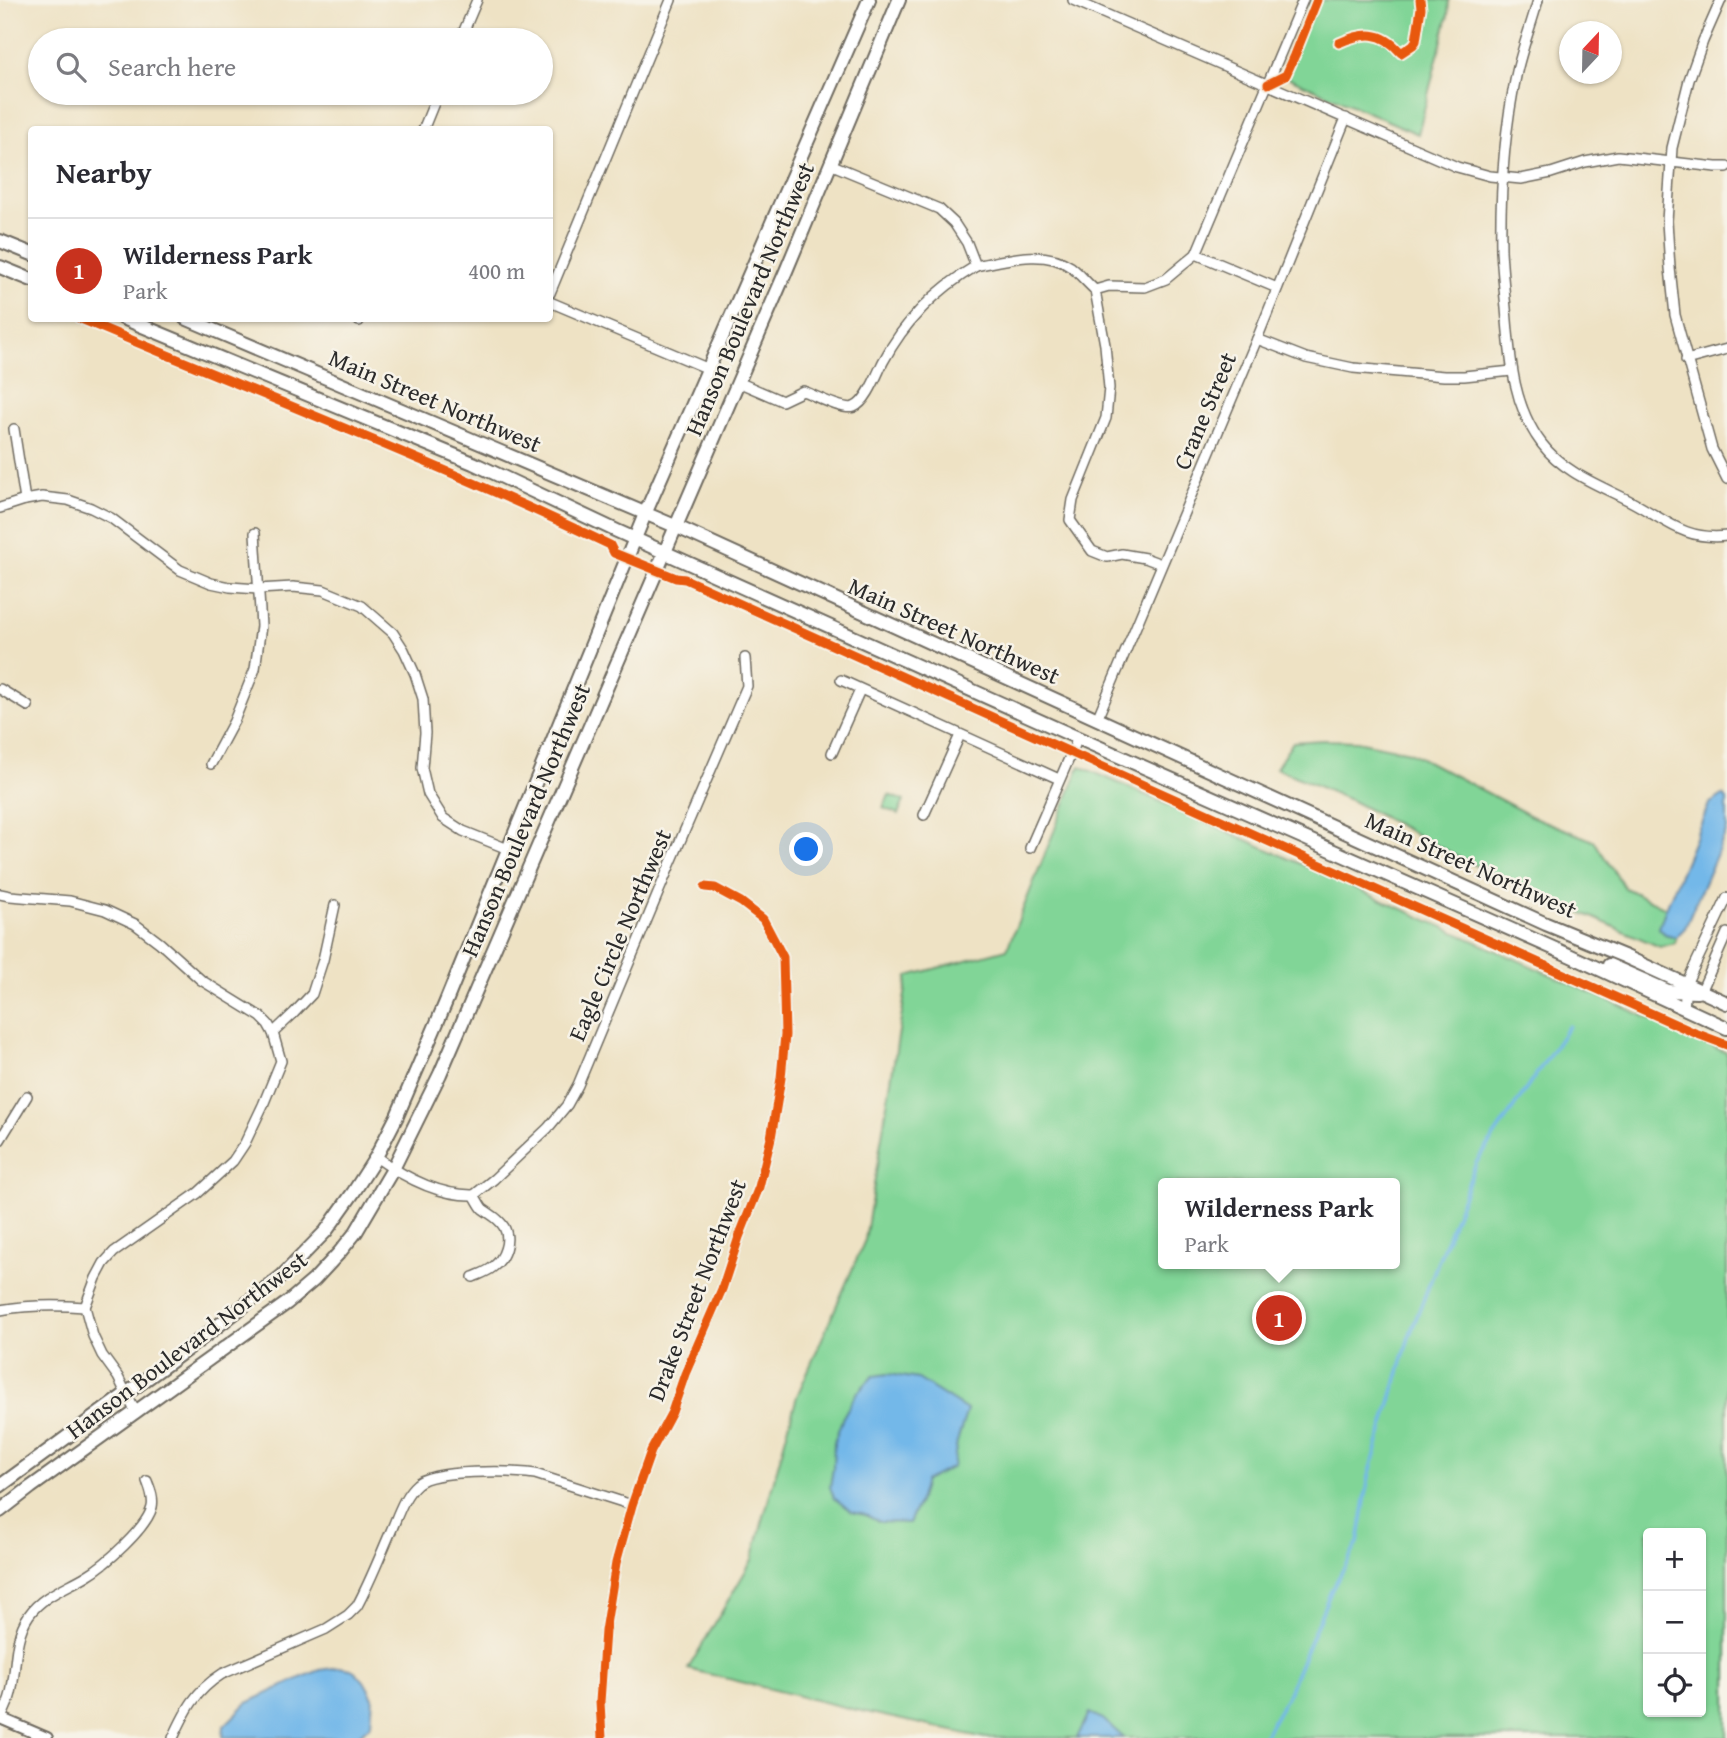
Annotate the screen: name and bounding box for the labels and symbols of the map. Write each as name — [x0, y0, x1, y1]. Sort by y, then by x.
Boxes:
north arrow — [1559, 21, 1622, 84]
street label: Hanson Boulevard Northwest — [676, 156, 823, 441]
street label: Main Street Northwest — [323, 340, 548, 461]
street label: Crane Street — [1164, 346, 1245, 475]
street label: Main Street Northwest — [843, 568, 1066, 693]
street label: Hanson Boulevard Northwest — [452, 677, 599, 962]
street label: Main Street Northwest — [1360, 802, 1583, 927]
street label: Eagle Circle Northwest — [559, 823, 680, 1046]
your location — [789, 832, 823, 866]
street label: Drake Street Northwest — [638, 1173, 755, 1406]
street label: Hanson Boulevard Northwest — [59, 1242, 315, 1447]
pin: 1 — [1256, 1292, 1302, 1344]

